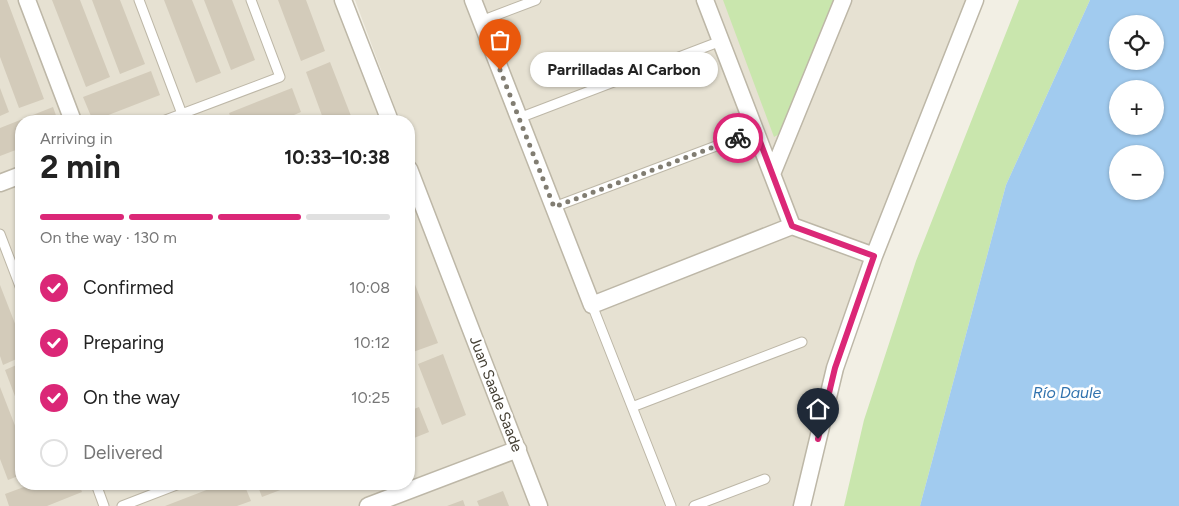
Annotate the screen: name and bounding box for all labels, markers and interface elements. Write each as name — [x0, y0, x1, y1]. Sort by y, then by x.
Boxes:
map controls — [1109, 15, 1164, 200]
button: locate — [1109, 15, 1164, 70]
pin — [479, 19, 521, 70]
icon: bag — [486, 26, 514, 54]
callout: Parrilladas Al Carbon — [530, 52, 718, 88]
text: Parrilladas Al Carbon — [547, 60, 701, 79]
button: + — [1109, 80, 1164, 135]
courier — [713, 113, 763, 163]
icon: bike — [724, 124, 752, 152]
text: Arriving in — [40, 129, 112, 148]
button: − — [1109, 145, 1164, 200]
text: 10:33–10:38 — [284, 146, 390, 169]
text: 2 min — [40, 148, 121, 186]
text: On the way · 130 m — [40, 228, 177, 247]
icon: check — [40, 274, 68, 302]
text: Confirmed — [83, 276, 174, 299]
text: 10:08 — [349, 278, 390, 297]
icon: check — [40, 329, 68, 357]
text: Preparing — [83, 331, 164, 354]
text: 10:12 — [354, 333, 390, 352]
street label: Juan Saade Saade — [466, 334, 526, 454]
water label: Río Daule — [1033, 383, 1102, 402]
icon: check — [40, 384, 68, 412]
text: On the way — [83, 386, 180, 409]
text: 10:25 — [351, 388, 390, 407]
pin — [797, 388, 839, 439]
icon: home — [804, 395, 832, 423]
text: Delivered — [83, 441, 163, 464]

